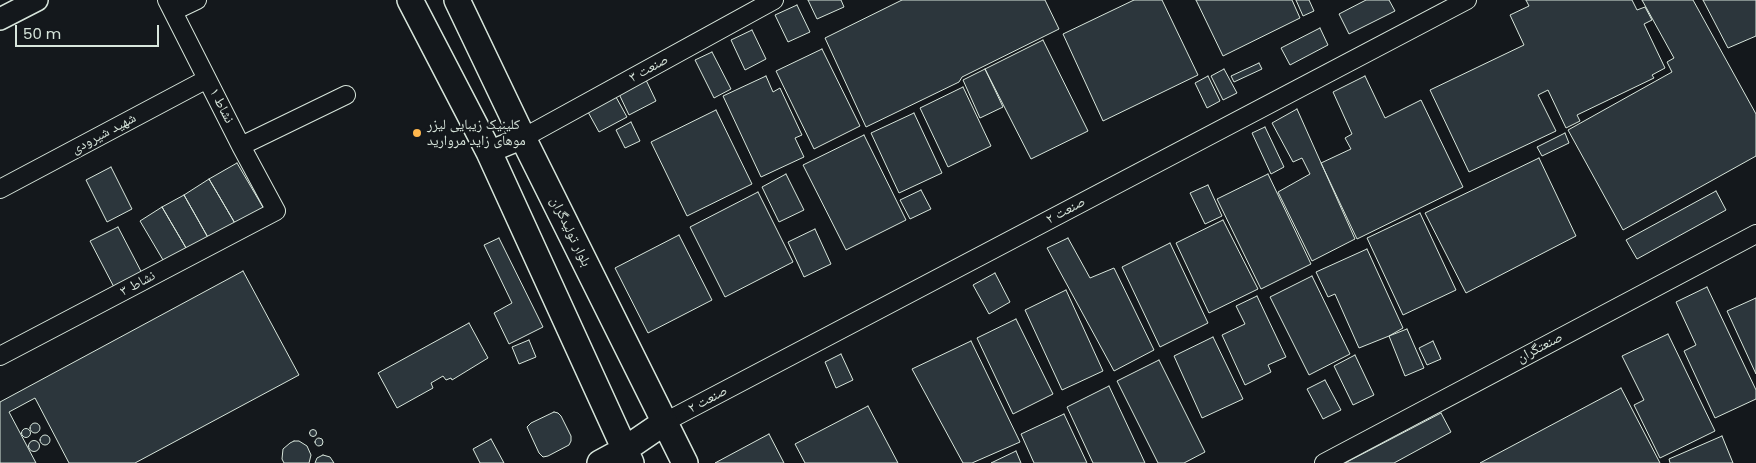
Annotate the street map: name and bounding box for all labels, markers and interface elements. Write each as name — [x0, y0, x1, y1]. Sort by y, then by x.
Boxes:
scale bar — [18, 15, 161, 47]
text: 50 m — [23, 23, 61, 44]
street label: صنعت ۳ — [626, 51, 672, 87]
street label: نشاط ۱ — [205, 85, 237, 127]
street label: شهید شیرودی — [69, 110, 139, 158]
place label: کلینیک زیبایی لیزر موهای زاید مروارید — [427, 117, 526, 150]
marker: کلینیک زیبایی لیزر موهای زاید مروارید — [411, 127, 423, 139]
street label: بلوار تولیدگران — [546, 194, 594, 270]
street label: صنعت ۲ — [1043, 194, 1089, 228]
street label: نشاط ۳ — [118, 268, 158, 300]
street label: صنعتگران — [1514, 329, 1566, 367]
street label: صنعت ۲ — [685, 383, 731, 417]

